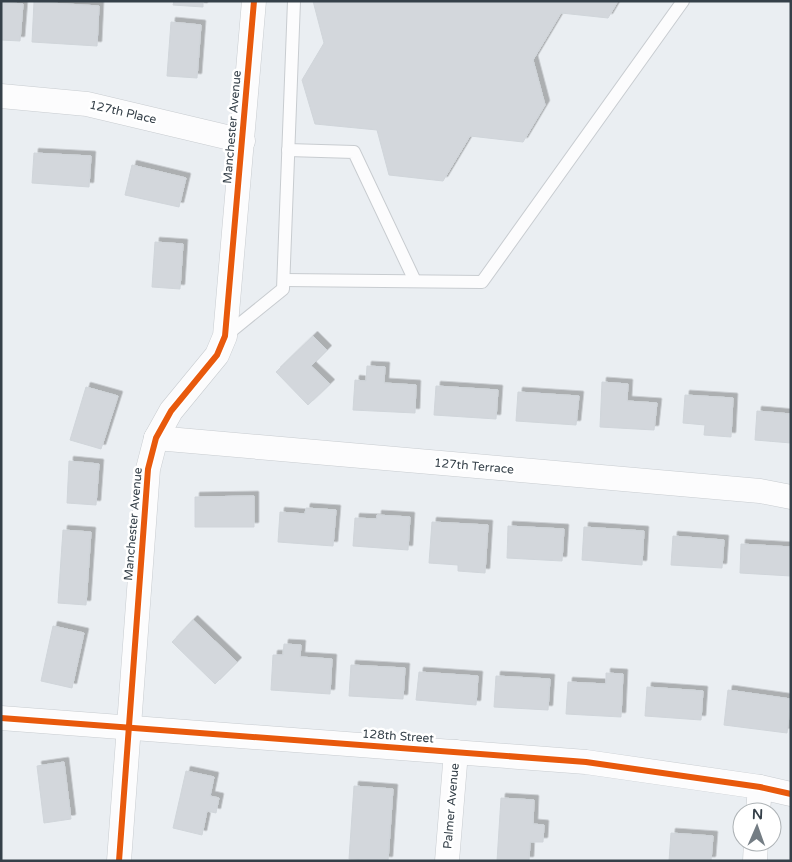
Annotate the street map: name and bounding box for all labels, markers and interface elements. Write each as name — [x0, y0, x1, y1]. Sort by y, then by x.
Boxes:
street label: Manchester Avenue — [220, 69, 244, 184]
street label: 127th Place — [88, 97, 158, 127]
street label: 127th Terrace — [434, 456, 515, 476]
street label: Manchester Avenue — [121, 466, 145, 581]
street label: 128th Street — [362, 727, 435, 746]
street label: Palmer Avenue — [440, 762, 462, 849]
north arrow — [732, 802, 782, 852]
text: N — [752, 806, 763, 823]

